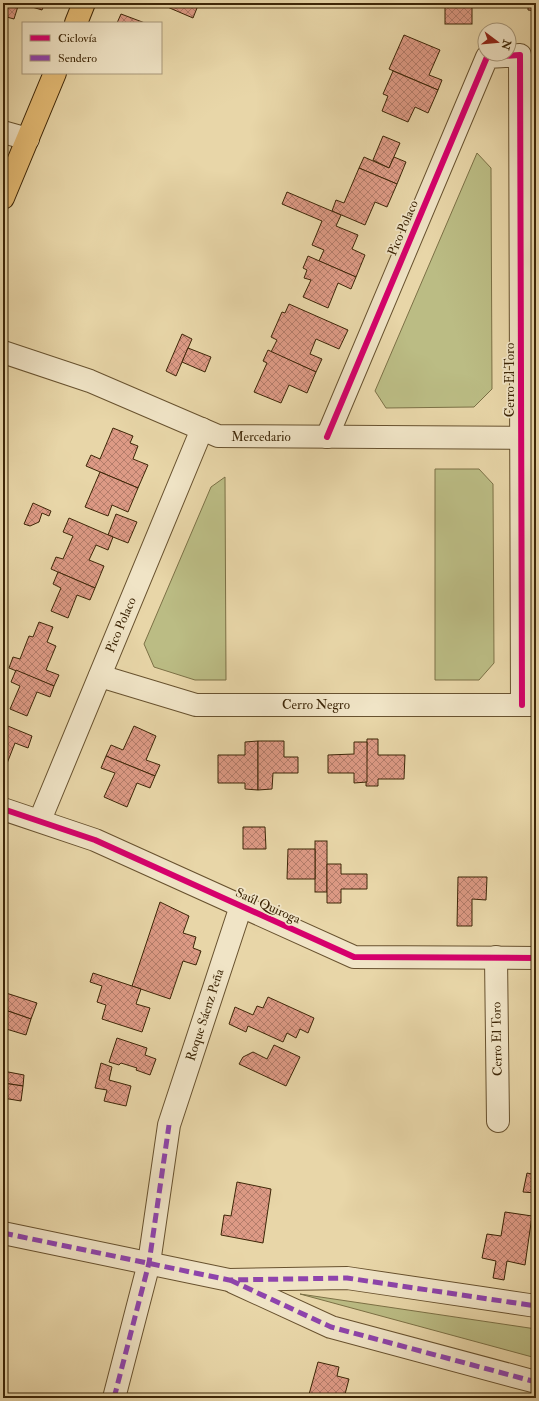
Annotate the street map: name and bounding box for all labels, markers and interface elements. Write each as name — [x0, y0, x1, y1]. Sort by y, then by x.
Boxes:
legend — [22, 22, 162, 74]
north arrow — [477, 22, 517, 62]
text: Ciclovía — [58, 31, 98, 46]
text: N — [498, 37, 514, 52]
text: Sendero — [58, 51, 97, 66]
street label: Pico Polaco — [384, 198, 422, 258]
street label: Cerro El Toro — [502, 343, 518, 417]
street label: Mercedario — [231, 429, 291, 445]
street label: Pico Polaco — [102, 595, 140, 655]
street label: Cerro Negro — [282, 697, 350, 713]
street label: Saúl Quiroga — [233, 885, 304, 928]
street label: Roque Sáenz Peña — [183, 966, 228, 1063]
street label: Cerro El Toro — [488, 1002, 506, 1076]

